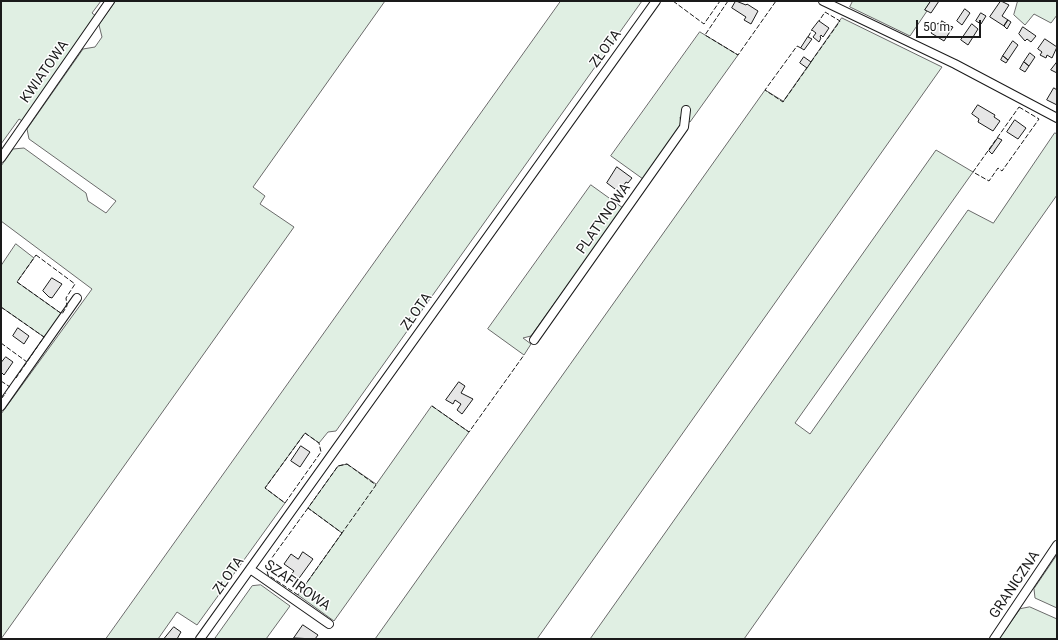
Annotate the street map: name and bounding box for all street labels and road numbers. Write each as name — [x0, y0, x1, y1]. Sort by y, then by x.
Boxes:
street label: ZŁOTA — [587, 27, 625, 71]
street label: KWIATOWA — [17, 38, 73, 106]
street label: PLATYNOWA — [573, 180, 635, 258]
street label: ZŁOTA — [398, 290, 436, 334]
street label: GRANICZNA — [986, 548, 1044, 622]
street label: ZŁOTA — [210, 554, 248, 598]
street label: SZAFIROWA — [261, 557, 333, 615]

